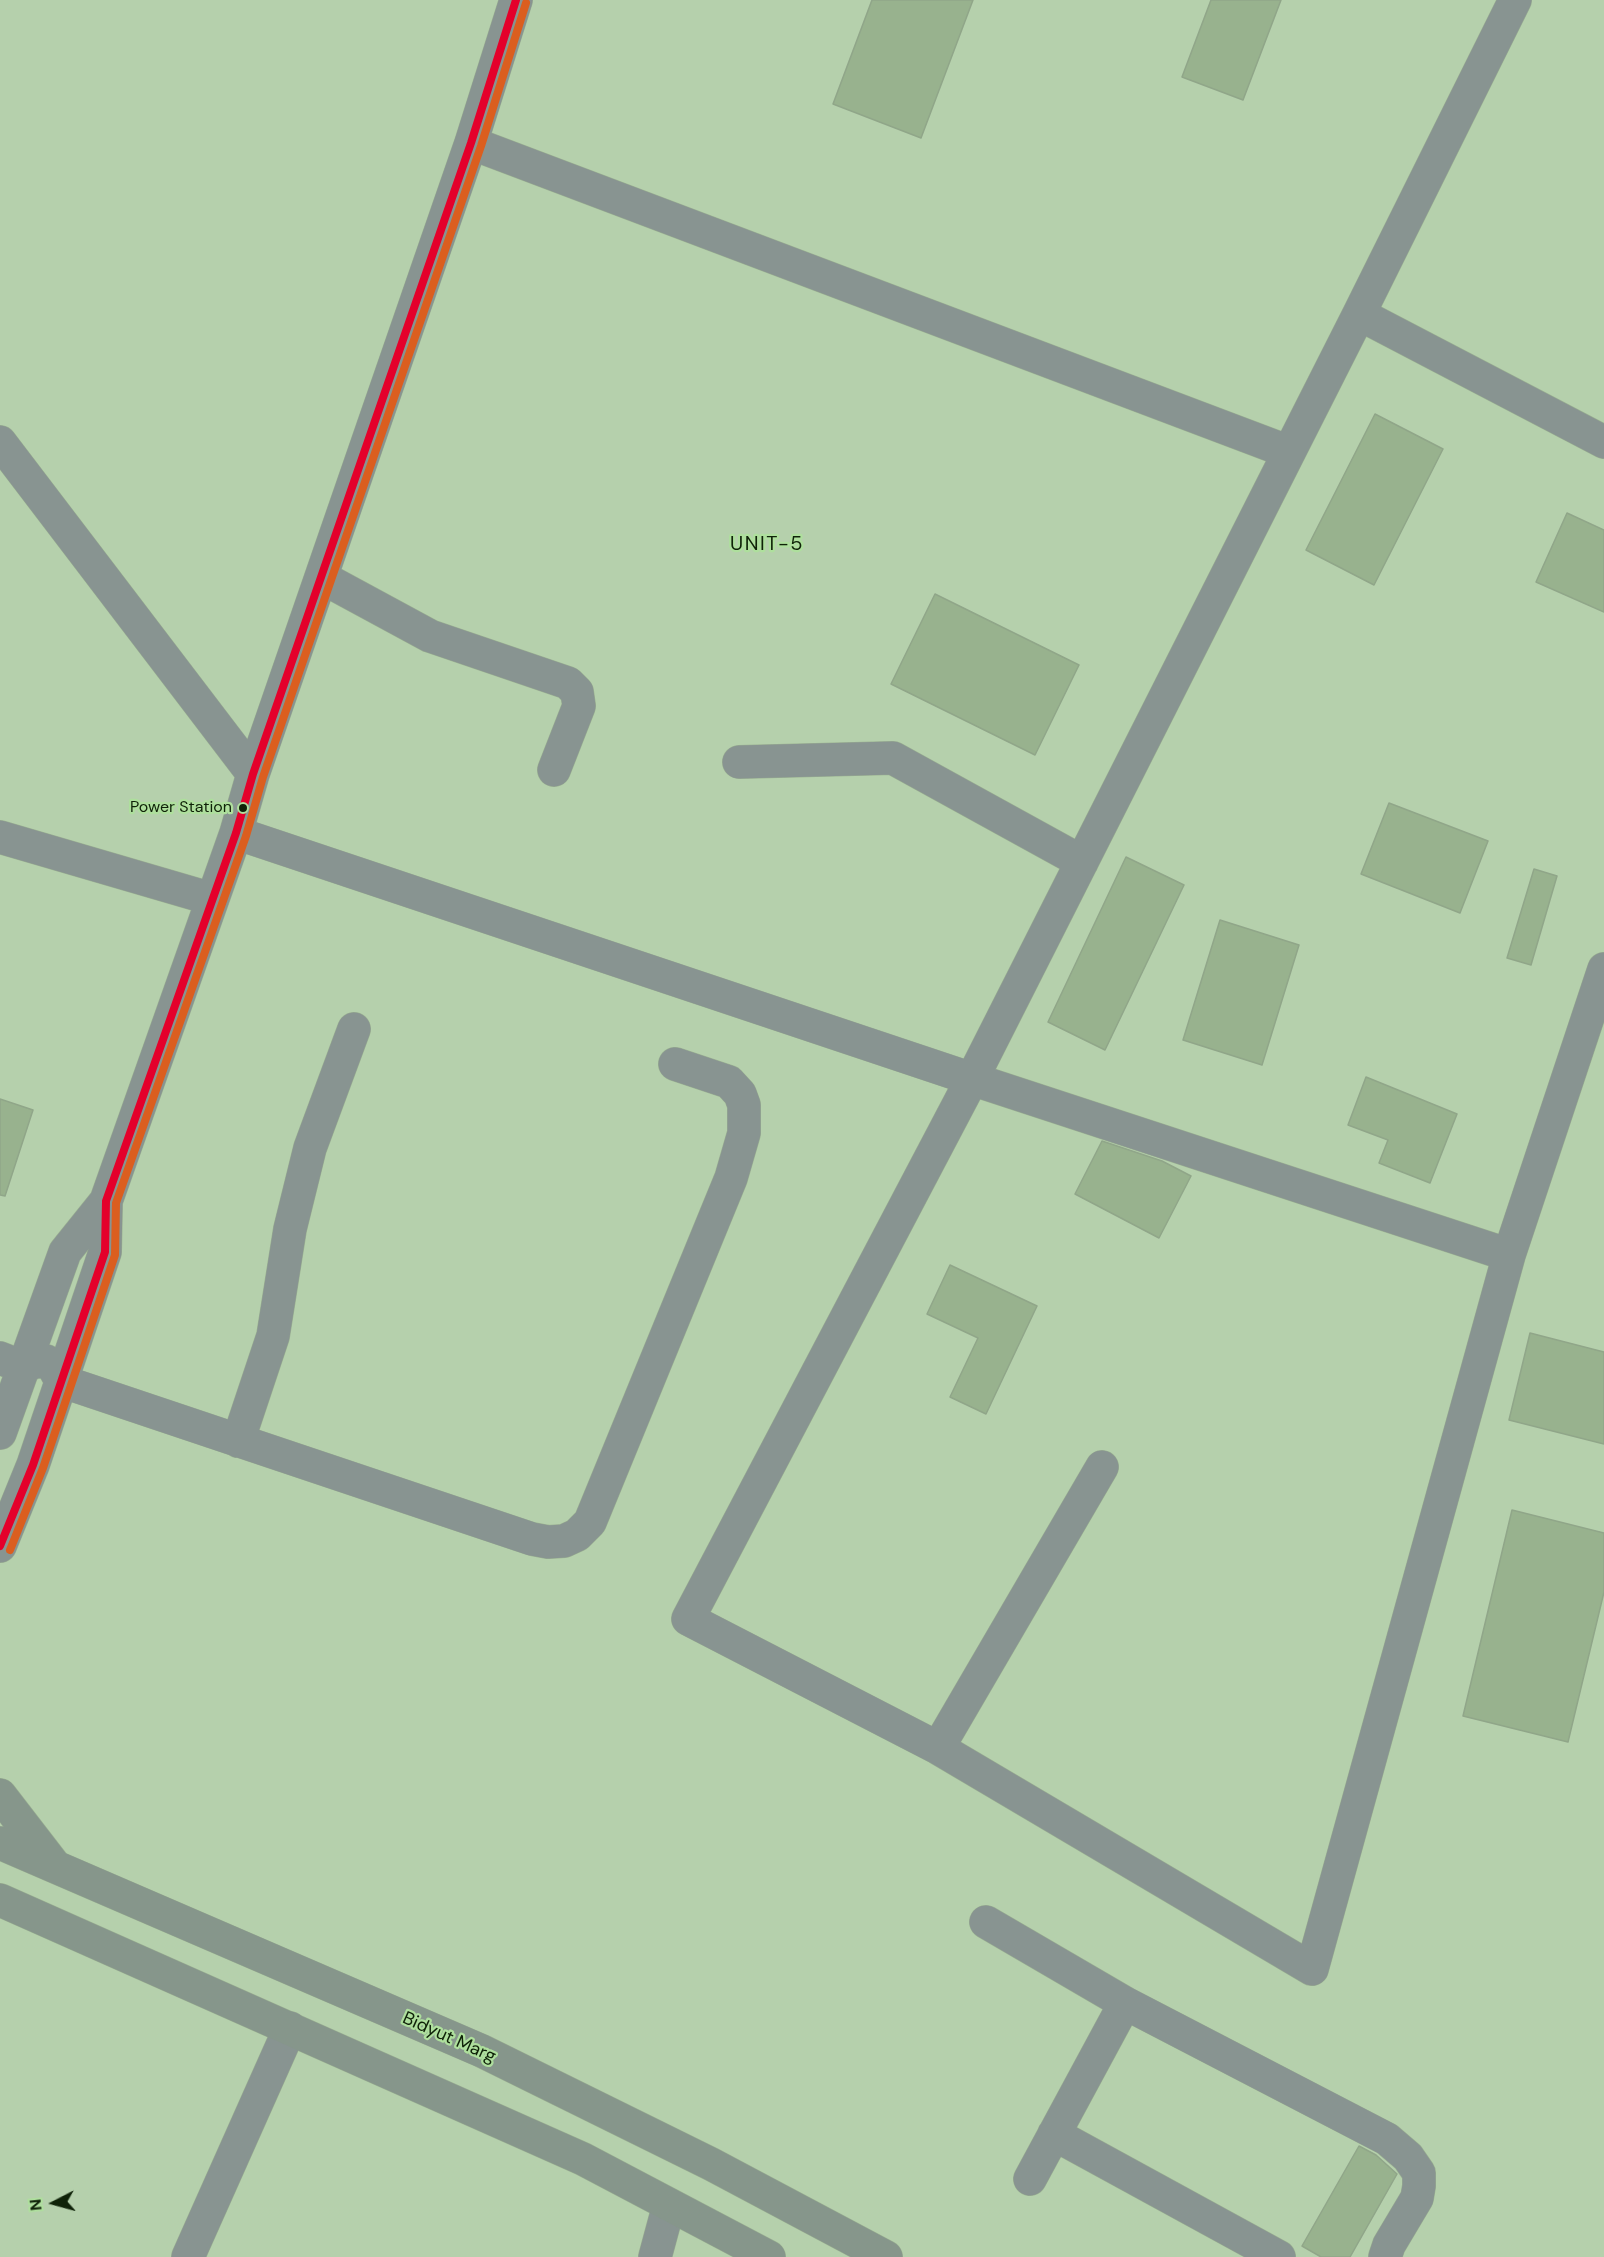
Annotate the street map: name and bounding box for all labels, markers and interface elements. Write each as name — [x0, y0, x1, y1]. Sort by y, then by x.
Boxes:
district label: UNIT-5 — [730, 533, 804, 557]
place label: Power Station — [130, 798, 232, 818]
marker: Power Station — [237, 802, 249, 814]
street label: Bidyut Marg — [399, 2008, 499, 2068]
north arrow — [24, 2173, 84, 2233]
text: N — [25, 2198, 47, 2212]

